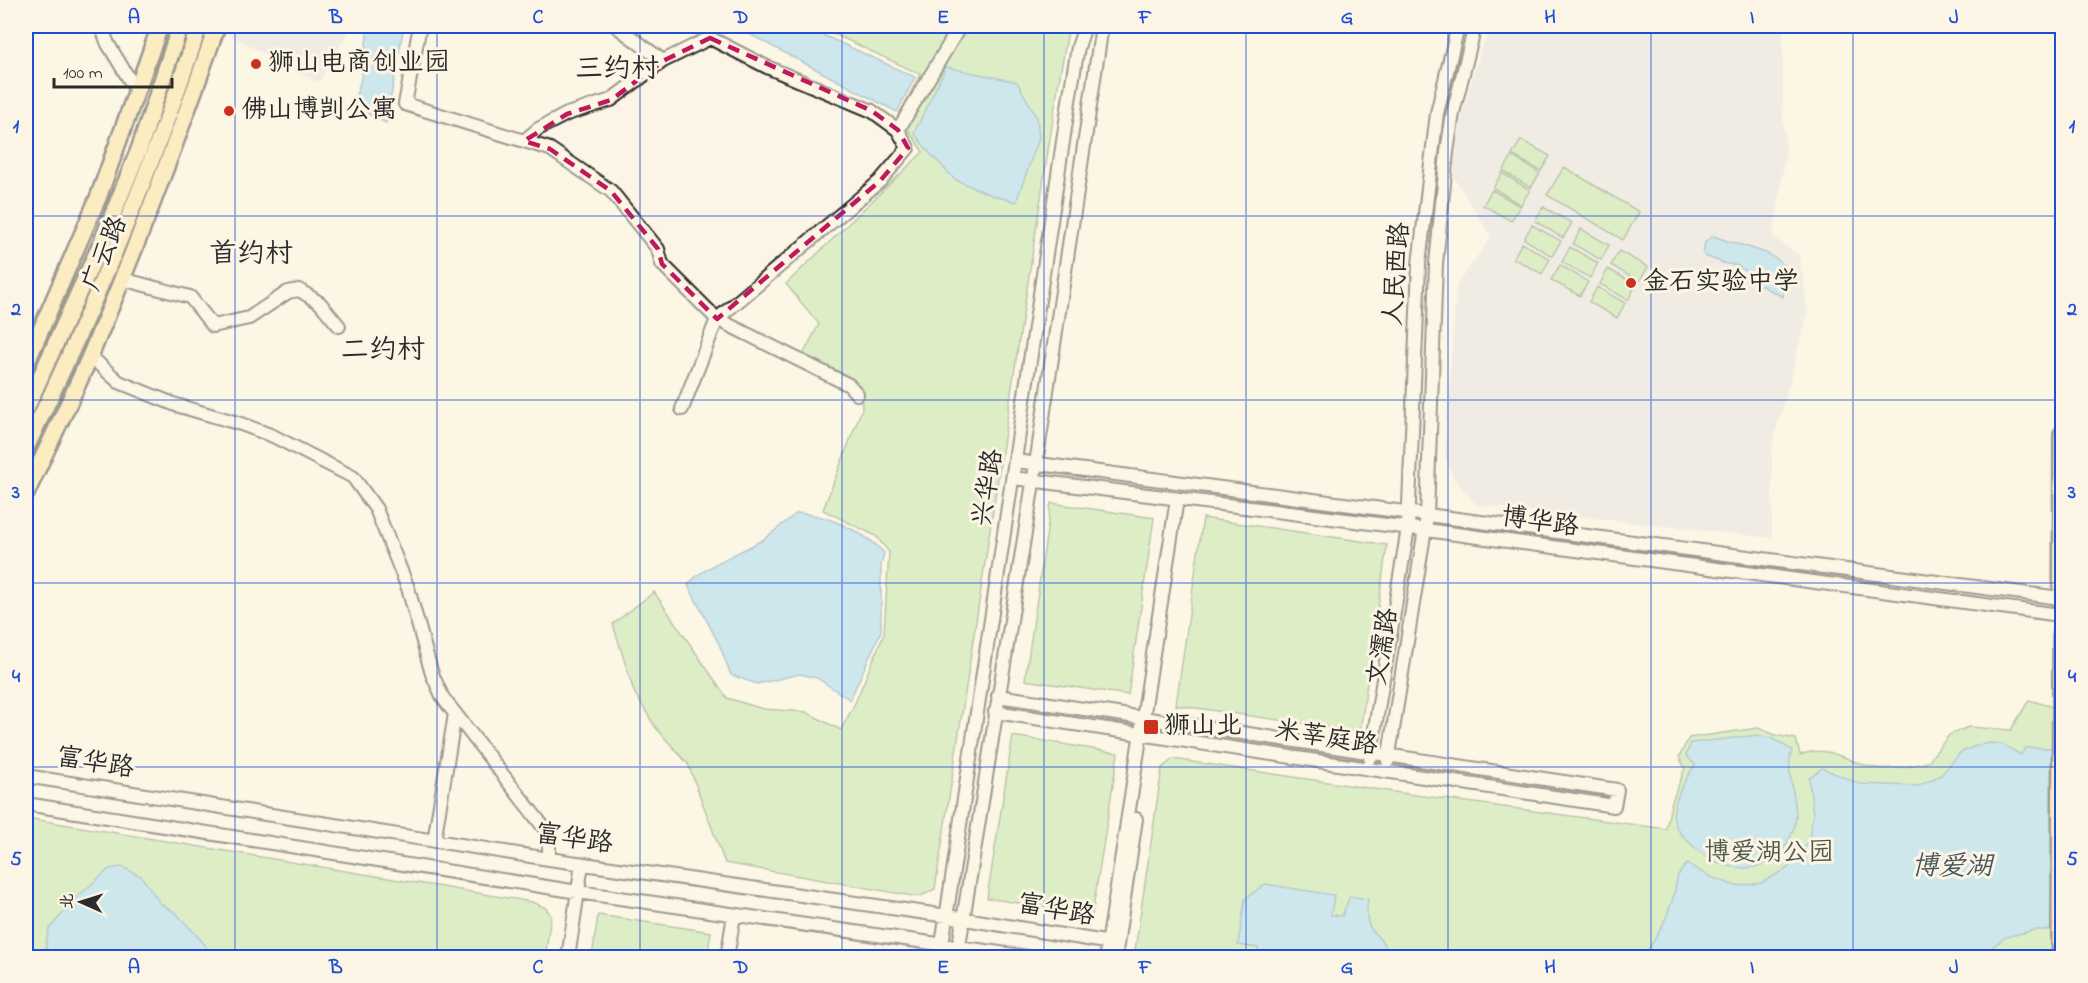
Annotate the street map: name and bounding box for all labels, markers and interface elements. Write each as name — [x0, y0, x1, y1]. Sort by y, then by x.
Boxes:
text: A — [128, 4, 140, 33]
text: B — [328, 4, 343, 33]
text: C — [533, 4, 544, 33]
text: D — [733, 4, 748, 33]
text: E — [937, 4, 949, 33]
text: F — [1138, 4, 1152, 33]
text: G — [1341, 4, 1354, 33]
text: H — [1544, 4, 1556, 33]
text: I — [1750, 4, 1755, 33]
text: J — [1949, 4, 1959, 33]
place label: 狮山电商创业园 — [268, 45, 450, 83]
district label: 三约村 — [575, 50, 659, 91]
scale bar — [54, 51, 172, 89]
marker: 狮山电商创业园 — [249, 57, 263, 71]
text: 100 m — [63, 61, 103, 87]
place label: 佛山博剀公寓 — [241, 92, 397, 130]
marker: 佛山博剀公寓 — [222, 104, 236, 118]
text: 1 — [13, 113, 20, 142]
text: 1 — [2069, 113, 2076, 142]
street label: 广云路 — [74, 211, 138, 297]
street label: 人民西路 — [1375, 221, 1421, 327]
district label: 首约村 — [209, 235, 293, 276]
place label: 金石实验中学 — [1643, 264, 1799, 302]
marker: 金石实验中学 — [1624, 276, 1638, 290]
text: 2 — [10, 296, 21, 325]
text: 2 — [2066, 296, 2077, 325]
district label: 二约村 — [341, 331, 425, 372]
street label: 兴华路 — [964, 447, 1014, 529]
text: 3 — [11, 479, 20, 508]
text: 3 — [2067, 479, 2076, 508]
street label: 博华路 — [1499, 499, 1581, 547]
street label: 文濡路 — [1359, 606, 1409, 688]
text: 4 — [12, 663, 21, 692]
text: 4 — [2068, 663, 2077, 692]
place label: 狮山北 — [1164, 708, 1242, 746]
street label: 米莘庭路 — [1272, 712, 1380, 766]
marker: 狮山北 — [1142, 718, 1160, 736]
street label: 富华路 — [54, 739, 136, 789]
street label: 富华路 — [533, 816, 615, 864]
park label: 博爱湖公园 — [1704, 835, 1834, 873]
text: 5 — [10, 846, 22, 875]
text: 5 — [2066, 846, 2078, 875]
water label: 博爱湖 — [1912, 848, 1995, 887]
north arrow — [51, 872, 111, 932]
street label: 富华路 — [1014, 886, 1098, 936]
text: 北 — [56, 893, 80, 910]
text: A — [128, 954, 140, 983]
text: B — [328, 954, 343, 983]
text: C — [533, 954, 544, 983]
text: D — [733, 954, 748, 983]
text: E — [937, 954, 949, 983]
text: F — [1138, 954, 1152, 983]
text: G — [1341, 954, 1354, 983]
text: H — [1544, 954, 1556, 983]
text: I — [1750, 954, 1755, 983]
text: J — [1949, 954, 1959, 983]

